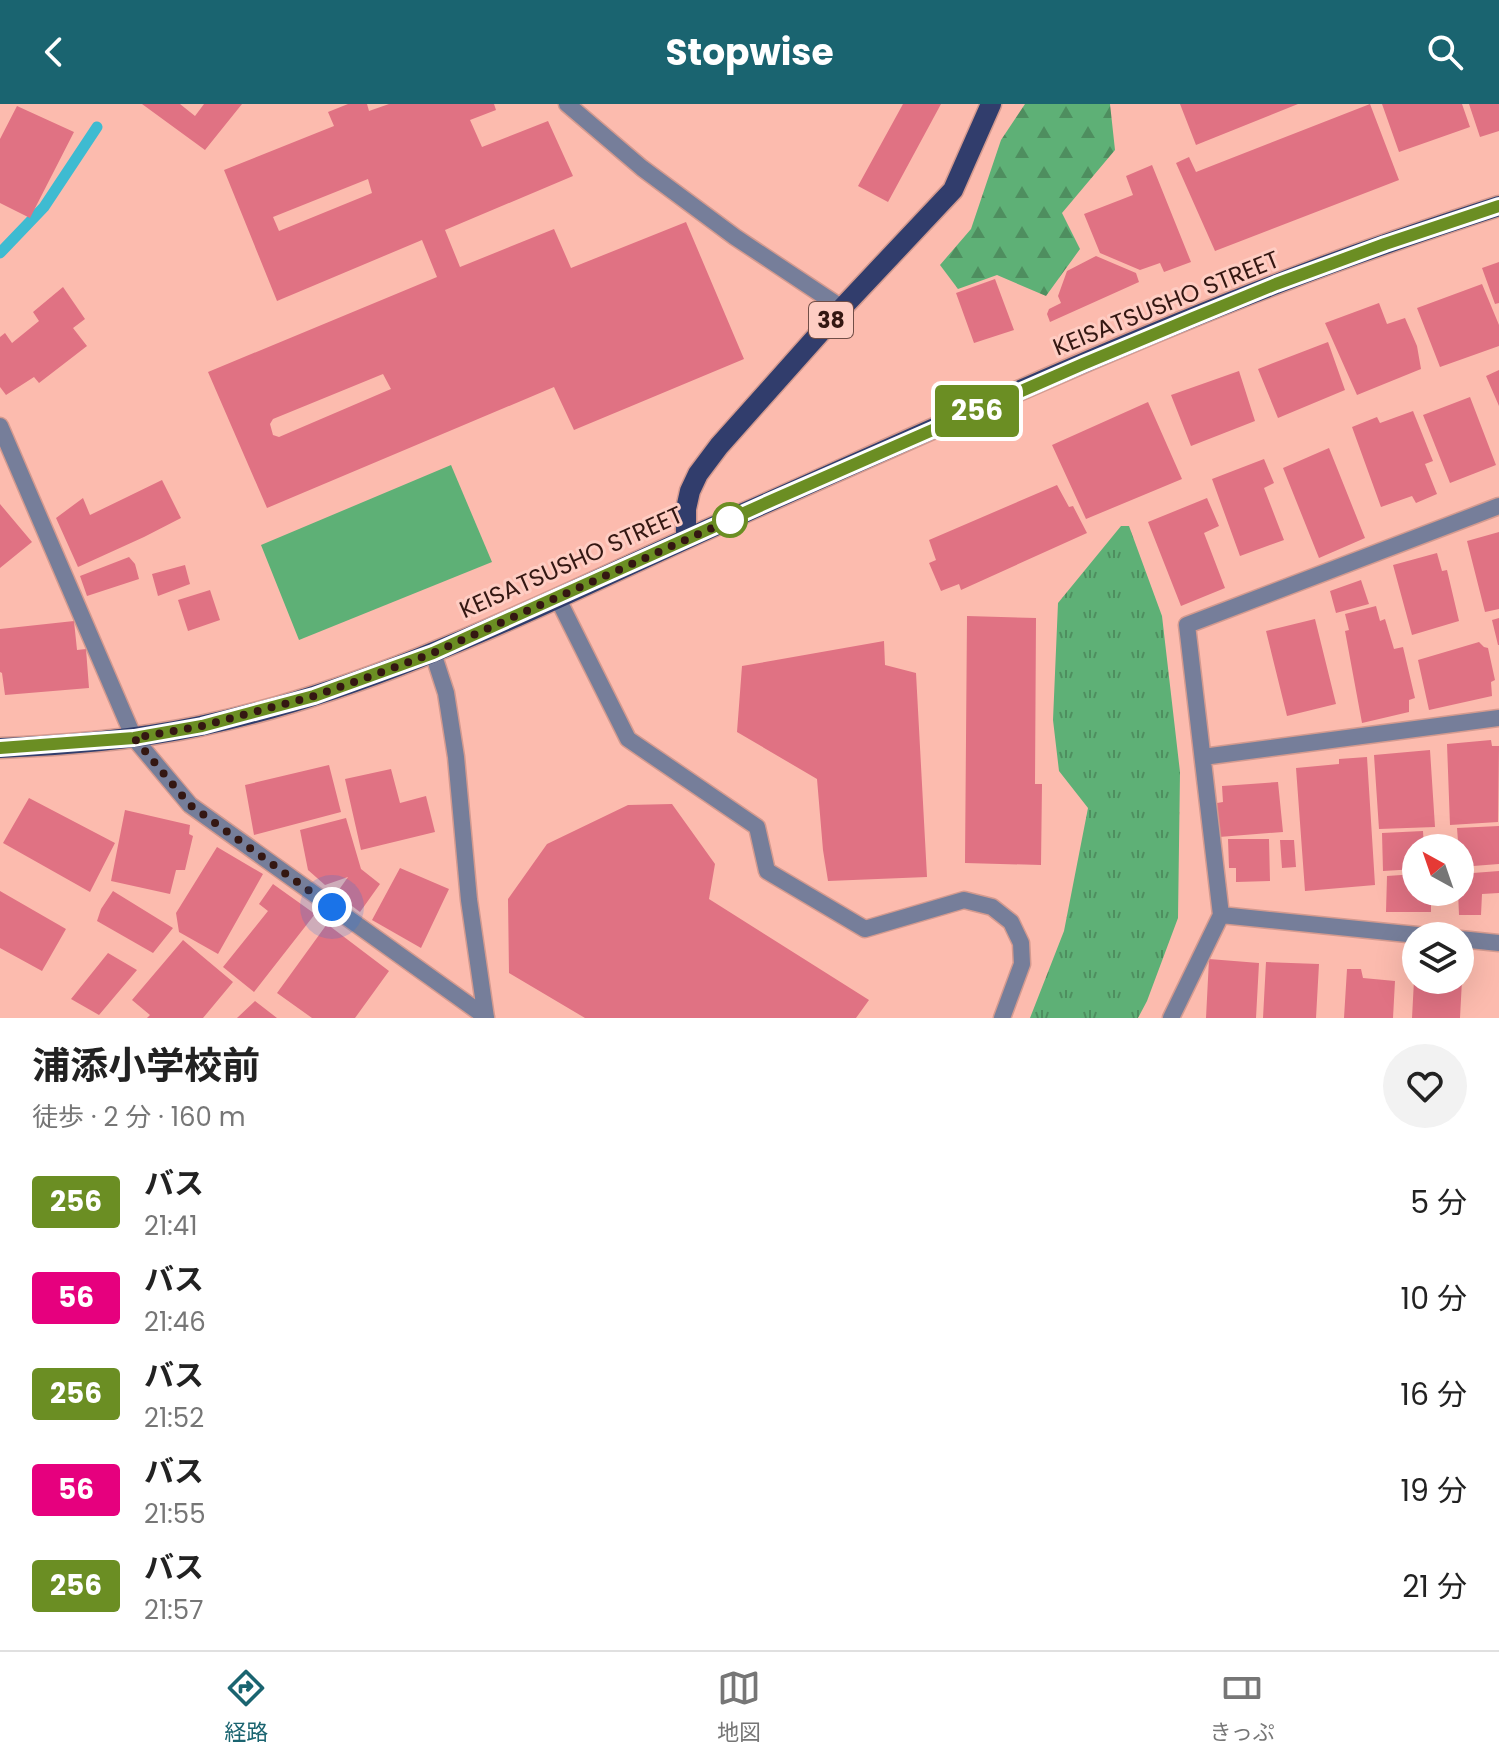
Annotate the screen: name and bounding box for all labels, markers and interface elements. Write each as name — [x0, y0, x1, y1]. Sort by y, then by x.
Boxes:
text: Stopwise — [665, 27, 834, 78]
icon: back — [32, 30, 76, 74]
icon: search — [1423, 30, 1467, 74]
street label: KEISATSUSHO STREET — [1048, 242, 1284, 364]
road number: 38 — [809, 302, 853, 338]
line badge: 256 — [931, 385, 1023, 437]
text: 256 — [951, 391, 1003, 430]
street label: KEISATSUSHO STREET — [454, 498, 688, 626]
unlabelled marker — [713, 503, 747, 537]
north arrow — [1402, 834, 1474, 906]
map controls — [1402, 834, 1474, 994]
your location — [312, 887, 352, 927]
button: layers — [1402, 922, 1474, 994]
text: 浦添小学校前 — [32, 1039, 260, 1092]
button: heart — [1383, 1044, 1467, 1128]
text: 徒歩 · 2 分 · 160 m — [32, 1099, 246, 1135]
text: バス — [144, 1162, 204, 1205]
text: 5 分 — [1410, 1181, 1467, 1224]
text: 256 — [50, 1182, 102, 1221]
text: 21:41 — [144, 1208, 197, 1244]
text: バス — [144, 1258, 204, 1301]
text: 10 分 — [1401, 1277, 1467, 1320]
text: 56 — [58, 1278, 94, 1317]
text: 21:46 — [144, 1304, 206, 1340]
text: バス — [144, 1354, 204, 1397]
text: 16 分 — [1400, 1373, 1467, 1416]
text: 256 — [50, 1374, 102, 1413]
text: 21:52 — [144, 1400, 204, 1436]
text: バス — [144, 1450, 204, 1493]
text: 19 分 — [1400, 1469, 1467, 1512]
text: 56 — [58, 1470, 94, 1509]
text: 21:55 — [144, 1496, 205, 1532]
text: バス — [144, 1546, 204, 1589]
text: 21 分 — [1402, 1565, 1467, 1608]
text: 256 — [50, 1566, 102, 1605]
text: 21:57 — [144, 1592, 203, 1628]
tab: 経路 — [224, 1666, 268, 1749]
tab: 地図 — [717, 1666, 761, 1749]
tab: きっぷ — [1210, 1666, 1275, 1749]

